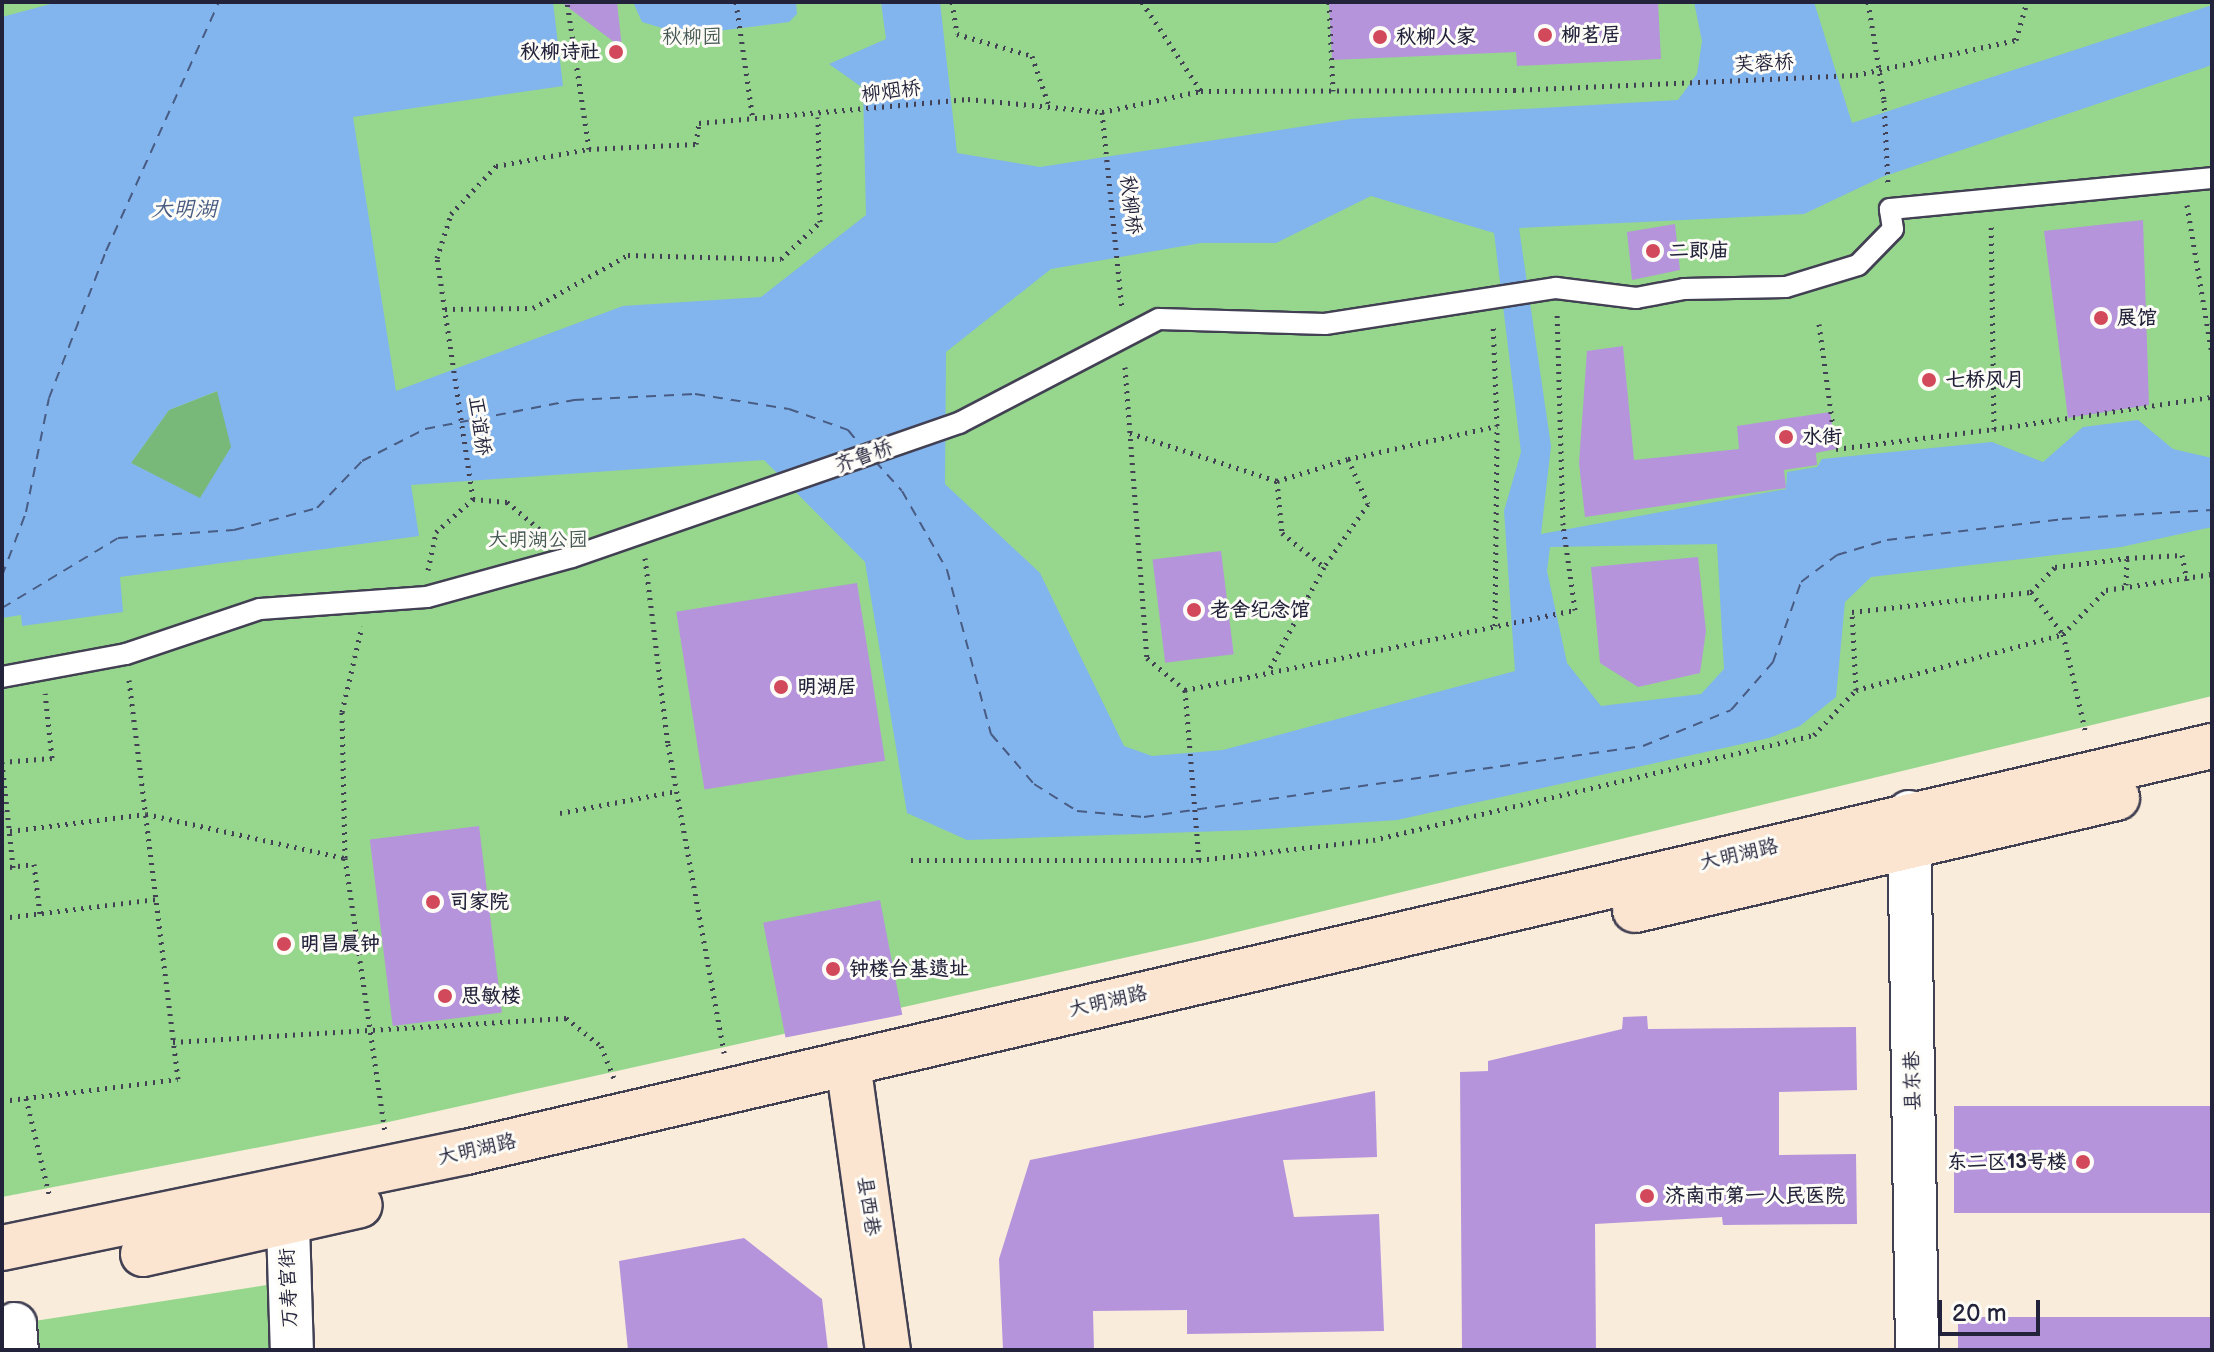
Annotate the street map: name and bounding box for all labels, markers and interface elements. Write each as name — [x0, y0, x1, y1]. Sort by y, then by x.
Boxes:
place label: 柳茗居 — [1561, 23, 1621, 47]
park label: 秋柳园 — [662, 25, 722, 49]
place label: 秋柳人家 — [1396, 25, 1476, 49]
marker: 柳茗居 — [1536, 26, 1554, 44]
marker: 秋柳人家 — [1371, 28, 1389, 46]
place label: 秋柳诗社 — [520, 40, 600, 64]
marker: 秋柳诗社 — [607, 43, 625, 61]
street label: 芙蓉桥 — [1733, 50, 1795, 78]
street label: 柳烟桥 — [860, 76, 922, 108]
street label: 秋柳桥 — [1114, 174, 1146, 236]
water label: 大明湖 — [151, 197, 217, 223]
place label: 二郎庙 — [1669, 239, 1729, 263]
marker: 二郎庙 — [1644, 242, 1662, 260]
place label: 展馆 — [2117, 306, 2157, 330]
marker: 展馆 — [2092, 309, 2110, 327]
place label: 七桥风月 — [1945, 368, 2025, 392]
marker: 七桥风月 — [1920, 371, 1938, 389]
street label: 正谊桥 — [463, 395, 495, 457]
place label: 水街 — [1802, 425, 1842, 449]
marker: 水街 — [1777, 428, 1795, 446]
street label: 齐鲁桥 — [832, 435, 896, 479]
park label: 大明湖公园 — [488, 528, 588, 552]
place label: 老舍纪念馆 — [1210, 598, 1310, 622]
marker: 老舍纪念馆 — [1185, 601, 1203, 619]
place label: 明湖居 — [797, 675, 857, 699]
marker: 明湖居 — [772, 678, 790, 696]
street label: 大明湖路 — [1697, 834, 1781, 876]
place label: 司家院 — [449, 890, 509, 914]
marker: 司家院 — [424, 893, 442, 911]
place label: 明昌晨钟 — [300, 932, 380, 956]
marker: 明昌晨钟 — [275, 935, 293, 953]
place label: 钟楼台基遗址 — [849, 957, 969, 981]
marker: 钟楼台基遗址 — [824, 960, 842, 978]
street label: 大明湖路 — [1066, 981, 1150, 1023]
place label: 思敏楼 — [461, 984, 521, 1008]
marker: 思敏楼 — [436, 987, 454, 1005]
street label: 县东巷 — [1900, 1051, 1926, 1111]
street label: 大明湖路 — [435, 1129, 519, 1171]
place label: 东二区13号楼 — [1947, 1150, 2067, 1174]
marker: 东二区13号楼 — [2074, 1153, 2092, 1171]
street label: 县西巷 — [852, 1175, 884, 1237]
place label: 济南市第一人民医院 — [1665, 1184, 1845, 1208]
marker: 济南市第一人民医院 — [1636, 1185, 1658, 1207]
street label: 万寿宫街 — [276, 1248, 302, 1328]
scale bar — [1942, 1284, 2044, 1334]
text: 20 m — [1952, 1299, 2007, 1328]

